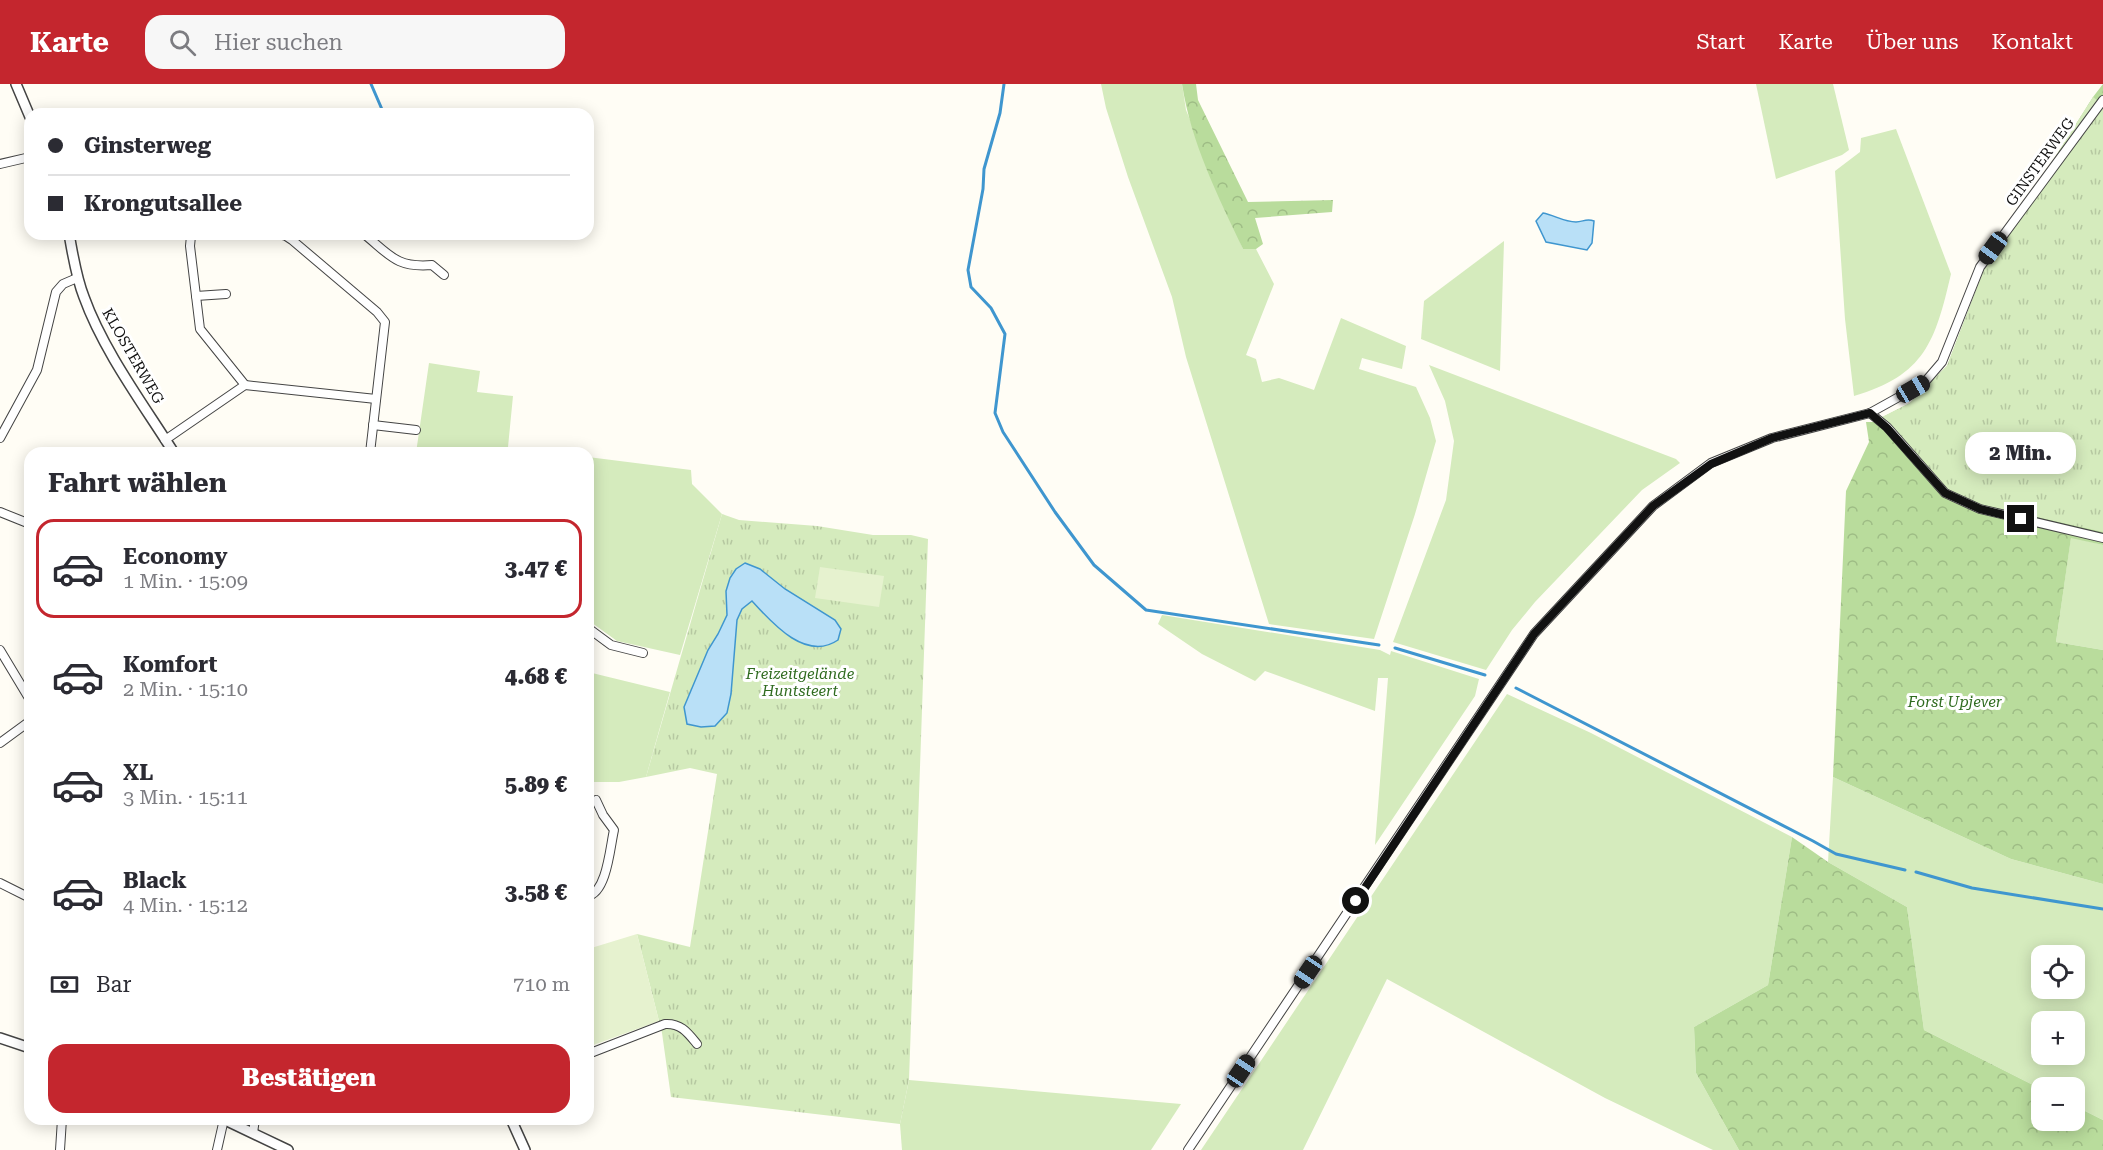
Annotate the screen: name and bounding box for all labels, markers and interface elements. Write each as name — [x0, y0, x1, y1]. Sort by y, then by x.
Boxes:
search box — [145, 15, 565, 69]
text: Karte — [30, 26, 109, 59]
icon: search — [166, 26, 199, 59]
text: Hier suchen — [214, 30, 343, 55]
text: Start — [1697, 30, 1745, 54]
text: Karte — [1778, 30, 1833, 54]
text: Über uns — [1866, 30, 1958, 54]
text: Kontakt — [1991, 30, 2073, 54]
street label: GINSTERWEG — [2002, 114, 2078, 210]
text: Ginsterweg — [84, 133, 211, 158]
text: Krongutsallee — [84, 191, 242, 216]
car — [1975, 228, 2011, 268]
street label: KLOSTERWEG — [98, 305, 168, 407]
car — [1893, 372, 1933, 406]
callout: 2 Min. — [1966, 432, 2076, 474]
text: 2 Min. — [1989, 441, 2052, 465]
text: Fahrt wählen — [48, 467, 227, 499]
route end — [2007, 505, 2034, 532]
icon: car — [51, 542, 105, 596]
text: Economy — [123, 544, 227, 569]
text: 3.47 € — [505, 556, 567, 581]
text: 1 Min. · 15:09 — [123, 569, 248, 593]
icon: car — [51, 650, 105, 704]
text: Komfort — [123, 652, 218, 677]
text: 4.68 € — [505, 664, 567, 689]
park label: Freizeitgelände Huntsteert — [745, 665, 855, 700]
text: 2 Min. · 15:10 — [123, 677, 248, 701]
park label: Forst Upjever — [1907, 693, 2003, 711]
icon: car — [51, 758, 105, 812]
text: XL — [123, 760, 153, 785]
text: 5.89 € — [505, 772, 567, 797]
text: 3 Min. · 15:11 — [123, 785, 248, 809]
icon: car — [51, 866, 105, 920]
text: Black — [123, 868, 187, 893]
text: 3.58 € — [505, 880, 567, 905]
route start — [1342, 887, 1369, 914]
text: 4 Min. · 15:12 — [123, 893, 248, 917]
map controls — [2031, 945, 2085, 1131]
button: locate — [2031, 945, 2085, 999]
car — [1290, 952, 1326, 992]
icon: cash — [48, 968, 81, 1001]
text: Bar — [96, 972, 132, 997]
text: 710 m — [513, 972, 570, 996]
button: + — [2031, 1011, 2085, 1065]
button: Bestätigen — [48, 1044, 570, 1113]
car — [1223, 1051, 1259, 1091]
button: − — [2031, 1077, 2085, 1131]

